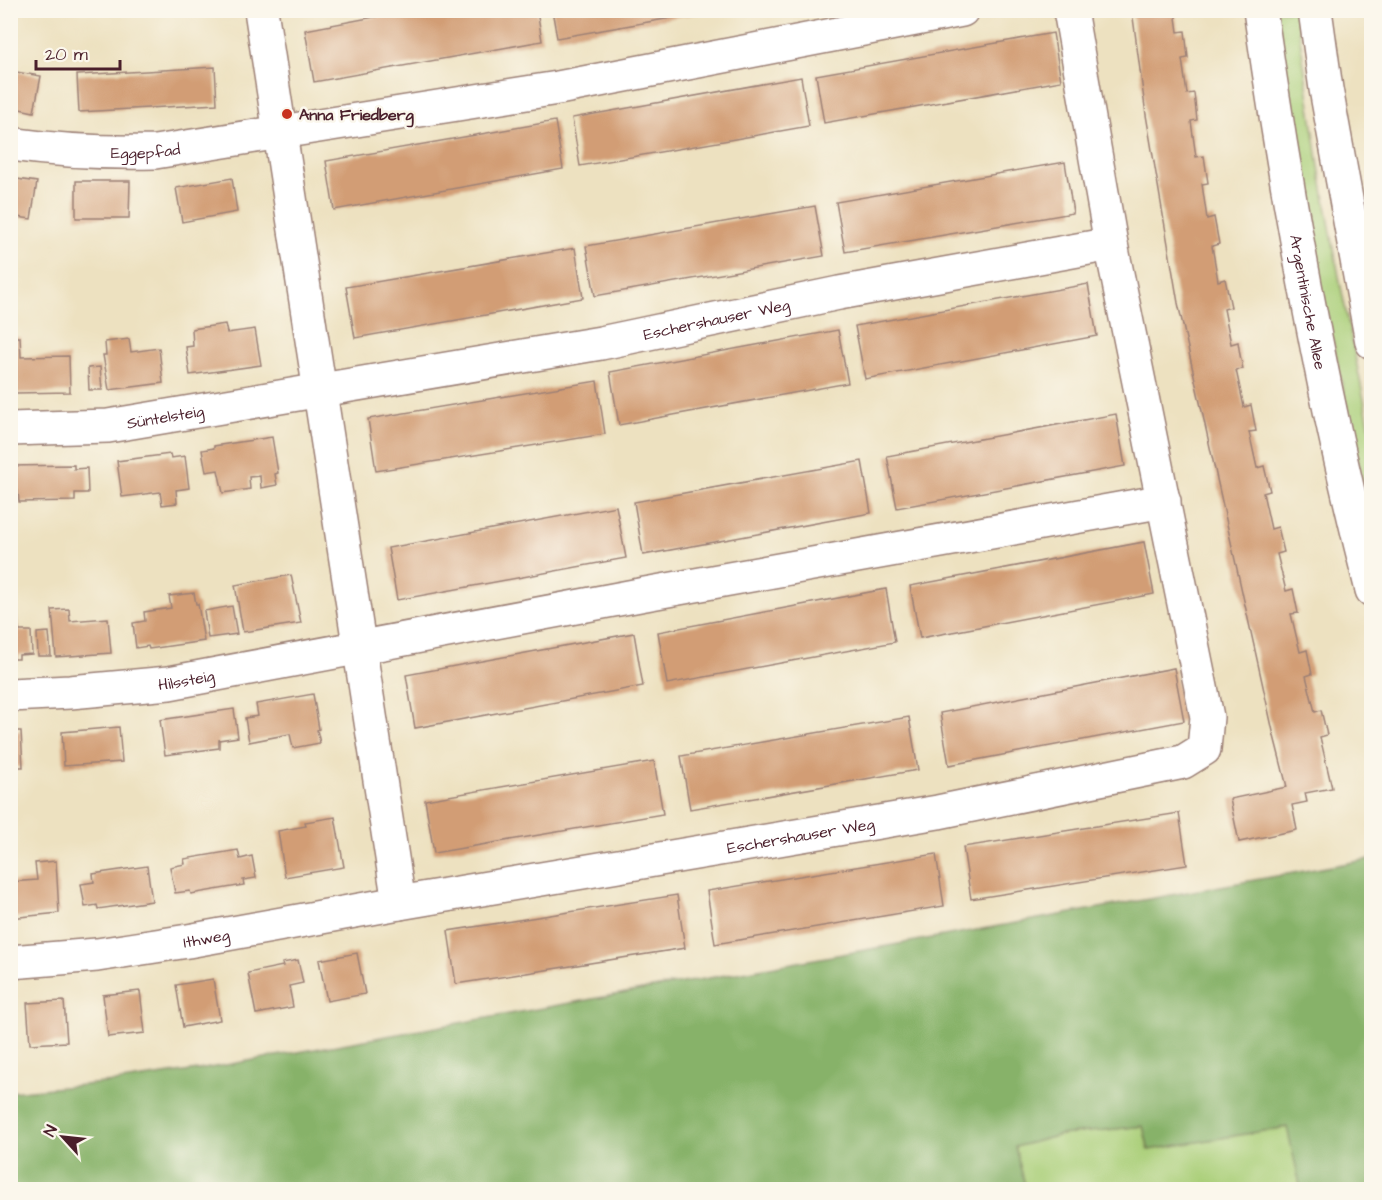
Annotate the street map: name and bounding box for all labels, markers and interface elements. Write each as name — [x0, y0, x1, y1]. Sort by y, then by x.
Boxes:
scale bar — [36, 33, 120, 71]
text: 20 m — [45, 42, 88, 67]
place label: Anna Friedberg — [299, 104, 414, 128]
marker: Anna Friedberg — [280, 107, 294, 121]
street label: Eggepfad — [111, 138, 182, 165]
street label: Argentinische Allee — [1284, 233, 1331, 372]
street label: Eschershauser Weg — [641, 294, 792, 346]
street label: Süntelsteig — [125, 400, 206, 435]
street label: Hilssteig — [157, 665, 216, 696]
street label: Eschershauser Weg — [725, 813, 876, 859]
street label: Ithweg — [182, 924, 232, 954]
north arrow — [33, 1107, 93, 1167]
text: N — [38, 1121, 63, 1140]

